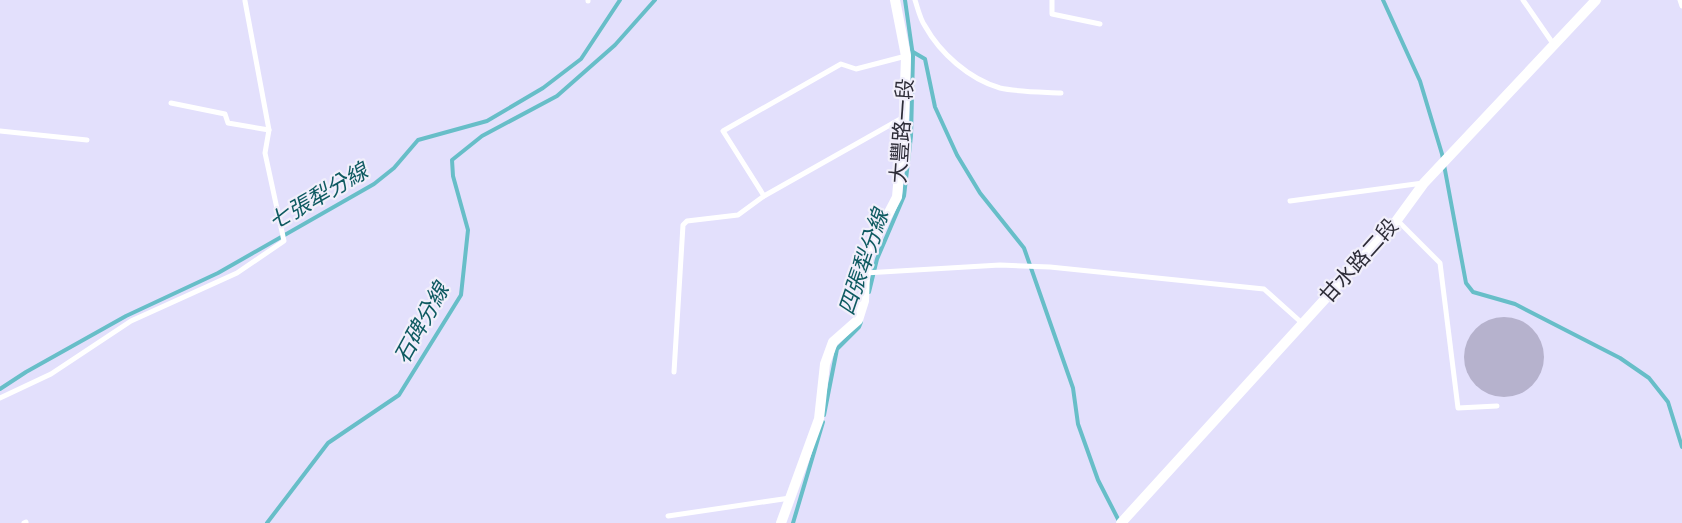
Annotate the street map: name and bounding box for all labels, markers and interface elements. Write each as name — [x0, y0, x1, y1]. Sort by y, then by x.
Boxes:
street label: 大豐路一段 — [886, 78, 918, 184]
water label: 七張犁分線 — [264, 157, 375, 236]
water label: 四張犁分線 — [834, 203, 895, 319]
street label: 甘水路二段 — [1315, 214, 1403, 308]
water label: 石碑分線 — [389, 276, 456, 368]

